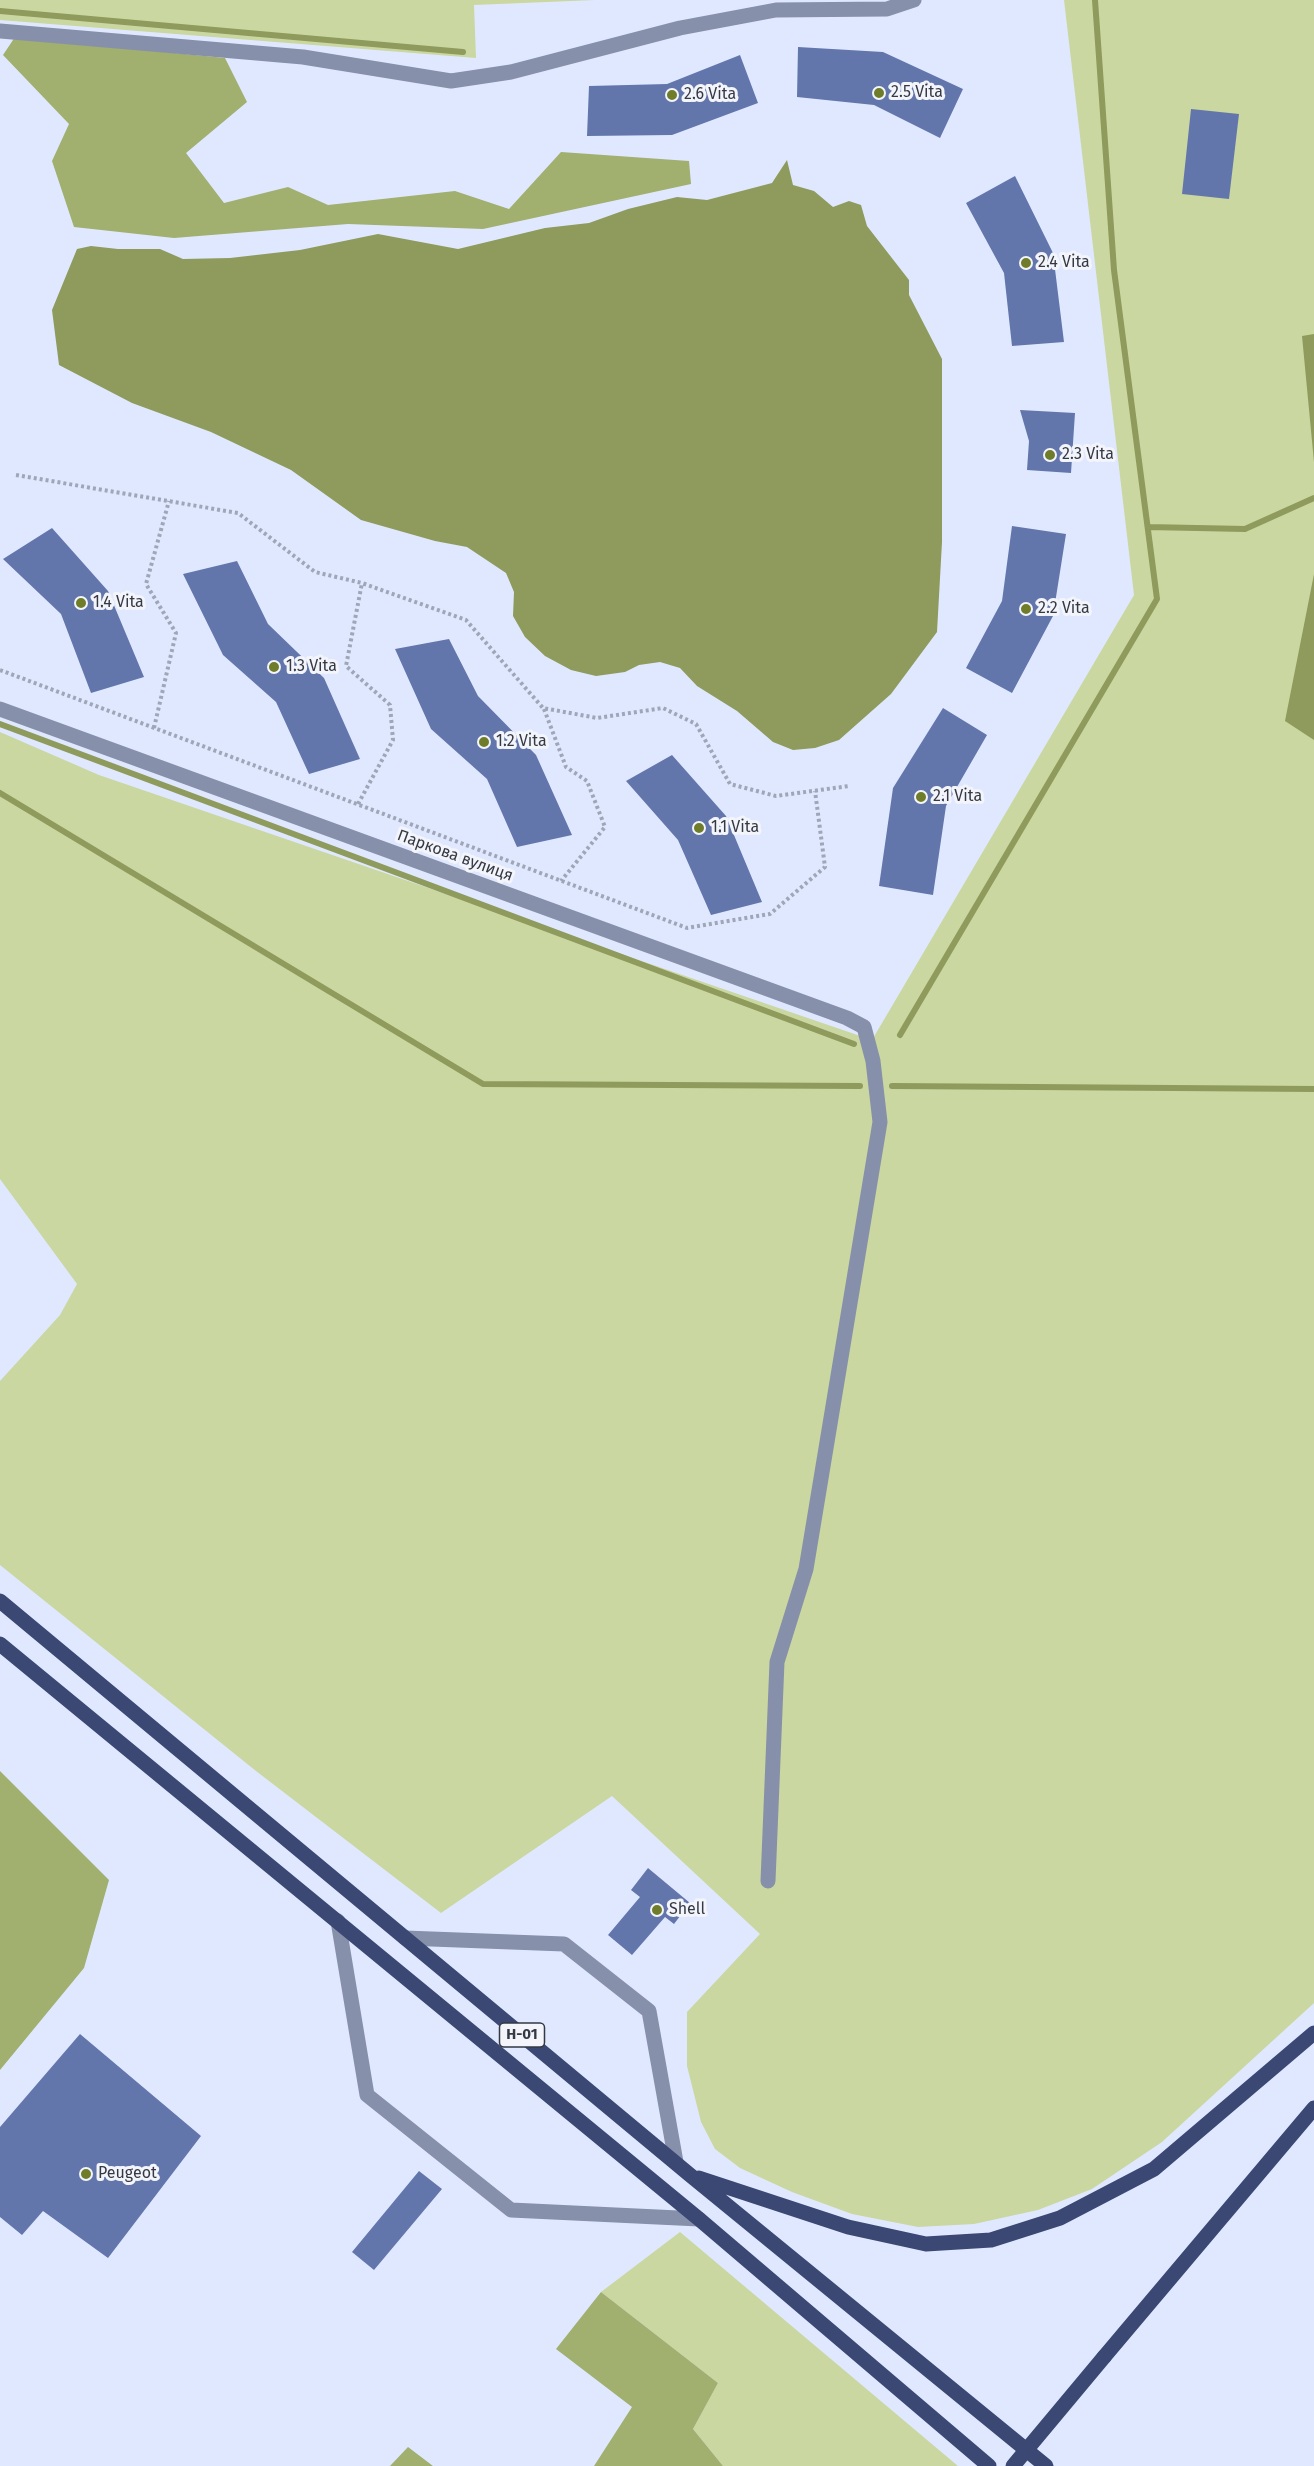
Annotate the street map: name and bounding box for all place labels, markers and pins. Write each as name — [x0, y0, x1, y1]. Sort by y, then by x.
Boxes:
place label: 2.5 Vita — [891, 83, 943, 103]
place label: 2.6 Vita — [684, 85, 736, 105]
marker: 2.5 Vita — [872, 86, 886, 100]
marker: 2.6 Vita — [665, 88, 679, 102]
place label: 2.4 Vita — [1038, 253, 1090, 273]
marker: 2.4 Vita — [1019, 256, 1033, 270]
place label: 2.3 Vita — [1062, 445, 1114, 465]
marker: 2.3 Vita — [1043, 448, 1057, 462]
place label: 1.4 Vita — [93, 593, 144, 613]
marker: 1.4 Vita — [74, 596, 88, 610]
place label: 2.2 Vita — [1038, 599, 1090, 619]
marker: 2.2 Vita — [1019, 602, 1033, 616]
place label: 1.3 Vita — [286, 657, 337, 677]
marker: 1.3 Vita — [267, 660, 281, 674]
place label: 1.2 Vita — [496, 732, 547, 752]
marker: 1.2 Vita — [477, 735, 491, 749]
place label: 2.1 Vita — [933, 787, 982, 807]
marker: 2.1 Vita — [914, 790, 928, 804]
place label: 1.1 Vita — [711, 818, 759, 838]
marker: 1.1 Vita — [692, 821, 706, 835]
place label: Shell — [669, 1900, 705, 1920]
marker: Shell — [650, 1903, 664, 1917]
place label: Peugeot — [98, 2164, 157, 2184]
marker: Peugeot — [79, 2167, 93, 2181]

